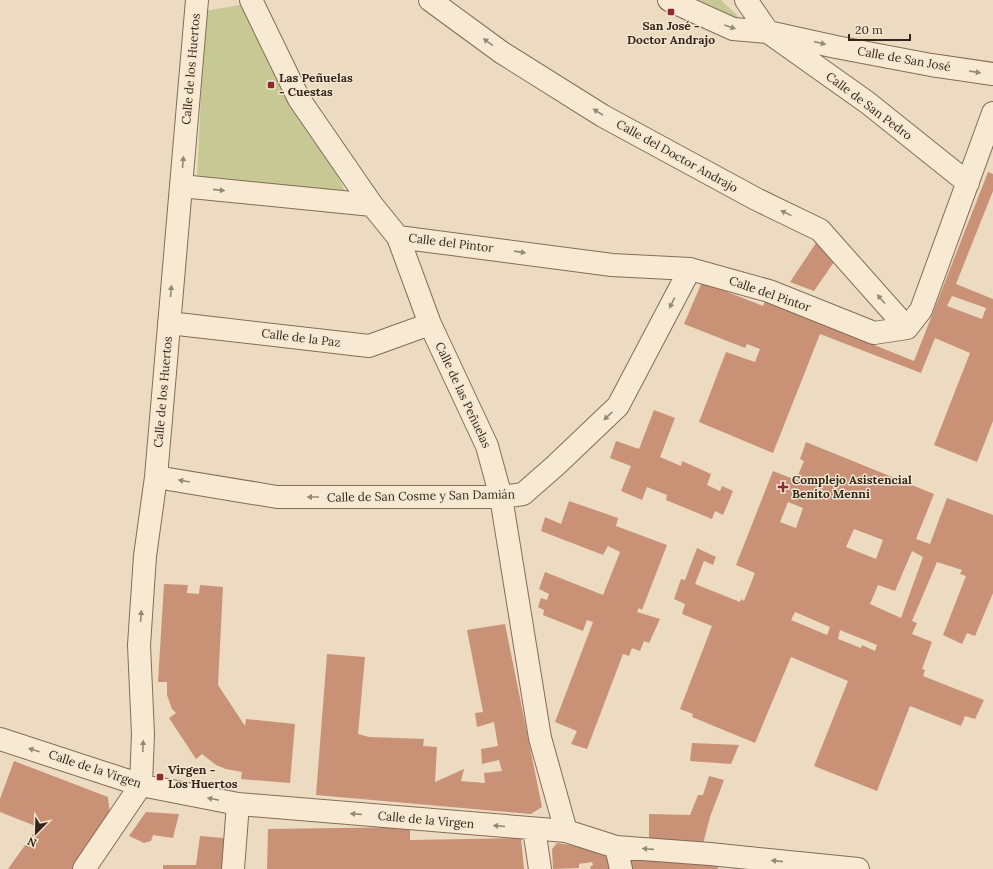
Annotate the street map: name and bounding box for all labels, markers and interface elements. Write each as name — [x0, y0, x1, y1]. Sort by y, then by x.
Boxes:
marker: San José - Doctor Andrajo — [666, 7, 676, 17]
street label: Calle de los Huertos — [178, 12, 203, 125]
scale bar — [849, 16, 910, 42]
place label: San José - Doctor Andrajo — [627, 18, 715, 47]
text: 20 m — [855, 22, 883, 37]
one-way arrow — [725, 24, 737, 30]
one-way arrow — [483, 38, 493, 46]
one-way arrow — [813, 41, 826, 47]
street label: Calle de San José — [856, 43, 952, 74]
street label: Calle de San Pedro — [823, 68, 915, 143]
one-way arrow — [969, 69, 981, 75]
place label: Las Peñuelas - Cuestas — [279, 70, 353, 99]
marker: Las Peñuelas - Cuestas — [266, 80, 276, 90]
one-way arrow — [593, 108, 603, 116]
street label: Calle del Doctor Andrajo — [614, 116, 741, 195]
one-way arrow — [179, 156, 186, 168]
one-way arrow — [213, 187, 225, 193]
one-way arrow — [780, 210, 792, 216]
street label: Calle del Pintor — [408, 230, 495, 255]
one-way arrow — [514, 249, 526, 255]
street label: Calle del Pintor — [727, 273, 814, 315]
one-way arrow — [168, 285, 175, 297]
one-way arrow — [876, 294, 886, 304]
one-way arrow — [668, 297, 675, 309]
street label: Calle de la Paz — [261, 325, 342, 350]
street label: Calle de los Huertos — [150, 335, 175, 448]
street label: Calle de las Peñuelas — [432, 339, 495, 451]
one-way arrow — [603, 411, 613, 421]
place label: Complejo Asistencial Benito Menni — [792, 472, 912, 501]
one-way arrow — [178, 478, 191, 484]
marker: Complejo Asistencial Benito Menni — [777, 481, 789, 493]
street label: Calle de San Cosme y San Damián — [327, 486, 515, 505]
one-way arrow — [306, 494, 319, 500]
one-way arrow — [137, 610, 144, 622]
one-way arrow — [140, 739, 146, 752]
street label: Calle de la Virgen — [47, 746, 143, 791]
one-way arrow — [27, 747, 39, 753]
place label: Virgen - Los Huertos — [168, 762, 238, 791]
marker: Virgen - Los Huertos — [155, 772, 165, 782]
one-way arrow — [207, 796, 219, 802]
street label: Calle de la Virgen — [377, 808, 475, 831]
one-way arrow — [350, 810, 362, 817]
north arrow — [16, 813, 56, 853]
one-way arrow — [493, 823, 505, 829]
text: N — [25, 834, 39, 850]
one-way arrow — [642, 846, 654, 853]
one-way arrow — [771, 857, 783, 864]

